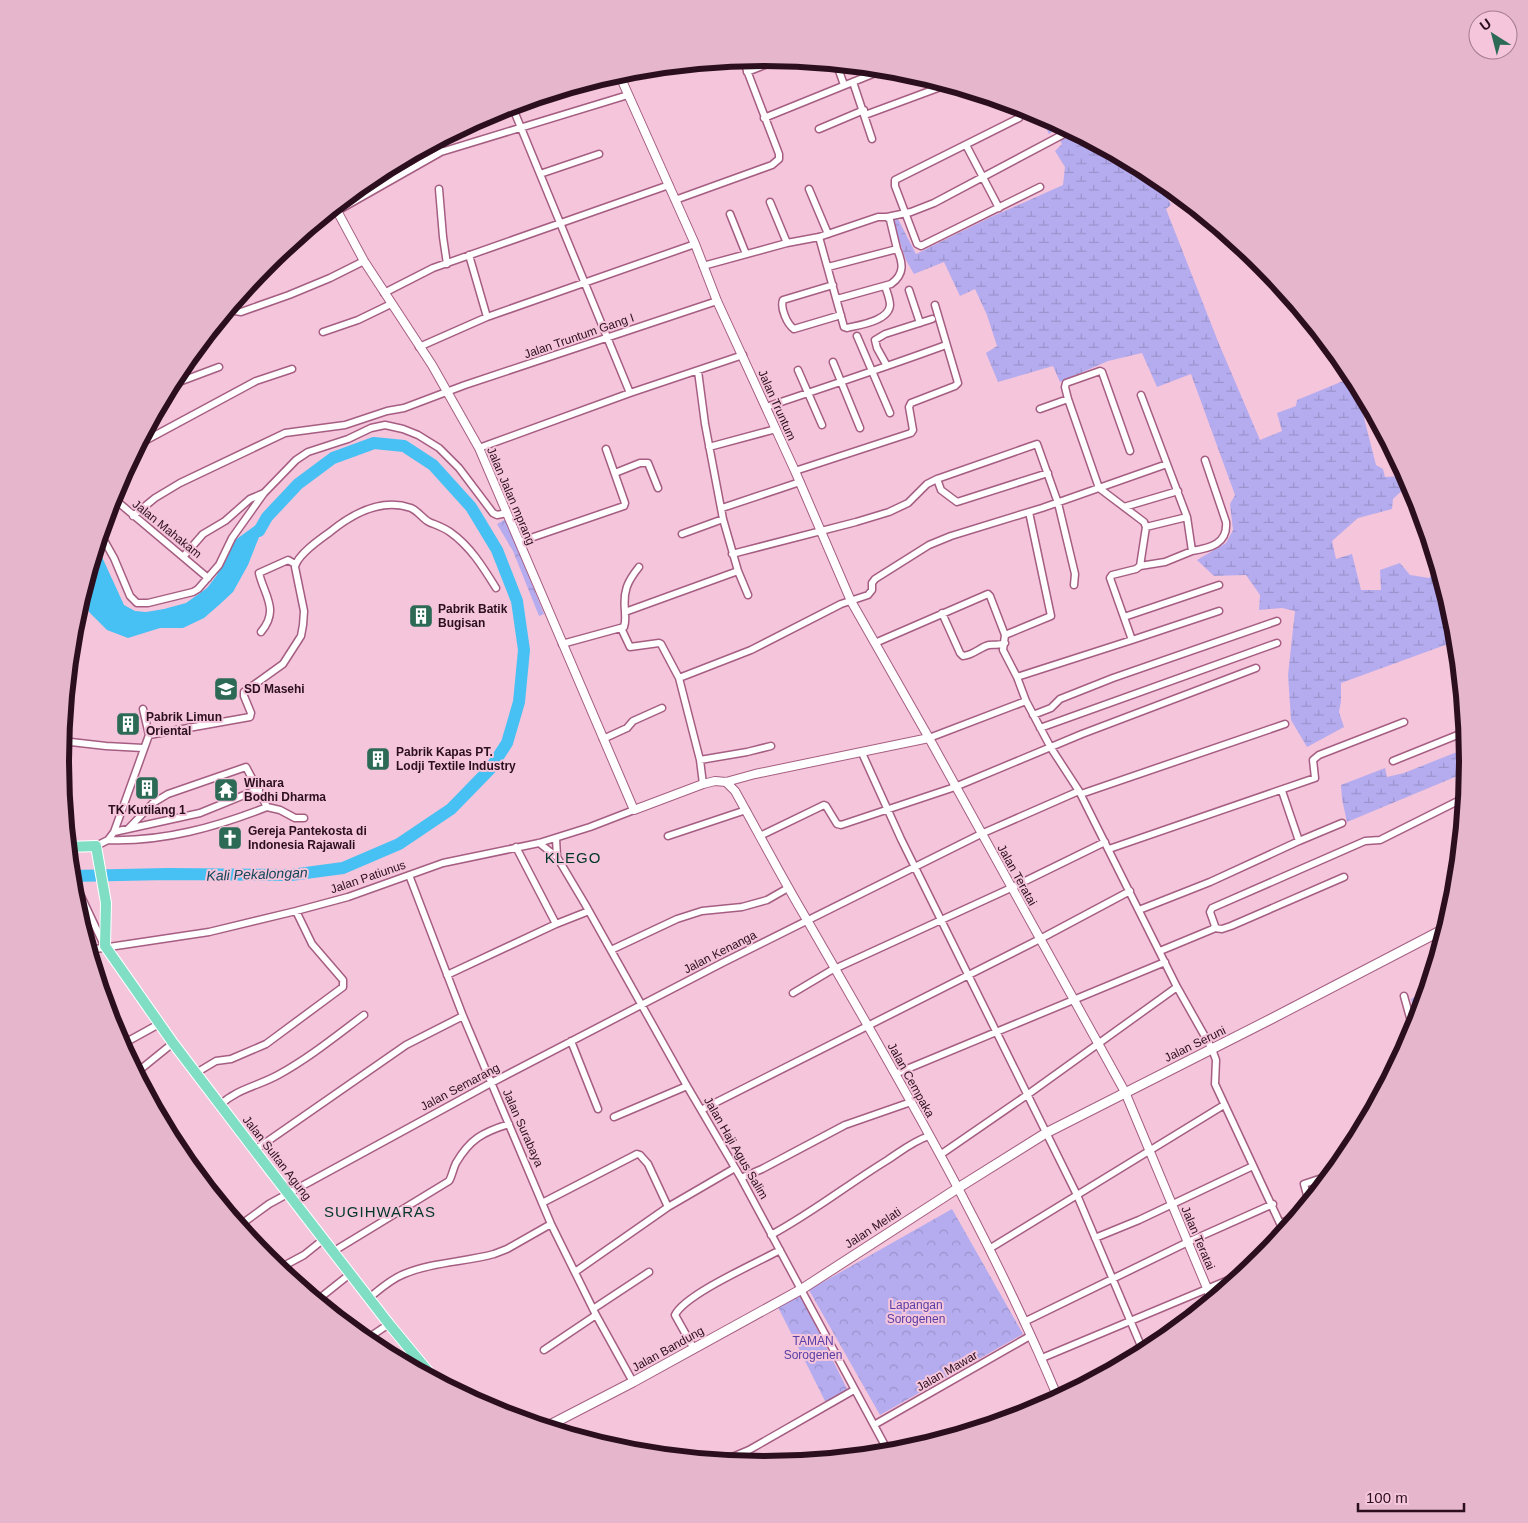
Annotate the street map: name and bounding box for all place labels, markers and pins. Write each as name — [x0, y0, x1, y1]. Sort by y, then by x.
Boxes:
place label: Pabrik Batik Bugisan — [438, 602, 508, 630]
building icon: Pabrik Batik Bugisan — [408, 603, 434, 629]
school or university icon: SD Masehi — [213, 676, 239, 702]
place label: SD Masehi — [244, 682, 305, 696]
place label: Pabrik Limun Oriental — [146, 710, 222, 738]
building icon: Pabrik Limun Oriental — [115, 711, 141, 737]
place label: Pabrik Kapas PT. Lodji Textile Industry — [396, 745, 516, 773]
building icon: Pabrik Kapas PT. Lodji Textile Industry — [365, 746, 391, 772]
building icon: TK Kutilang 1 — [134, 775, 160, 801]
place label: Wihara Bodhi Dharma — [244, 776, 326, 804]
temple icon: Wihara Bodhi Dharma — [213, 777, 239, 803]
place label: TK Kutilang 1 — [108, 803, 186, 817]
place label: Gereja Pantekosta di Indonesia Rajawali — [248, 824, 367, 852]
church icon: Gereja Pantekosta di Indonesia Rajawali — [217, 825, 243, 851]

